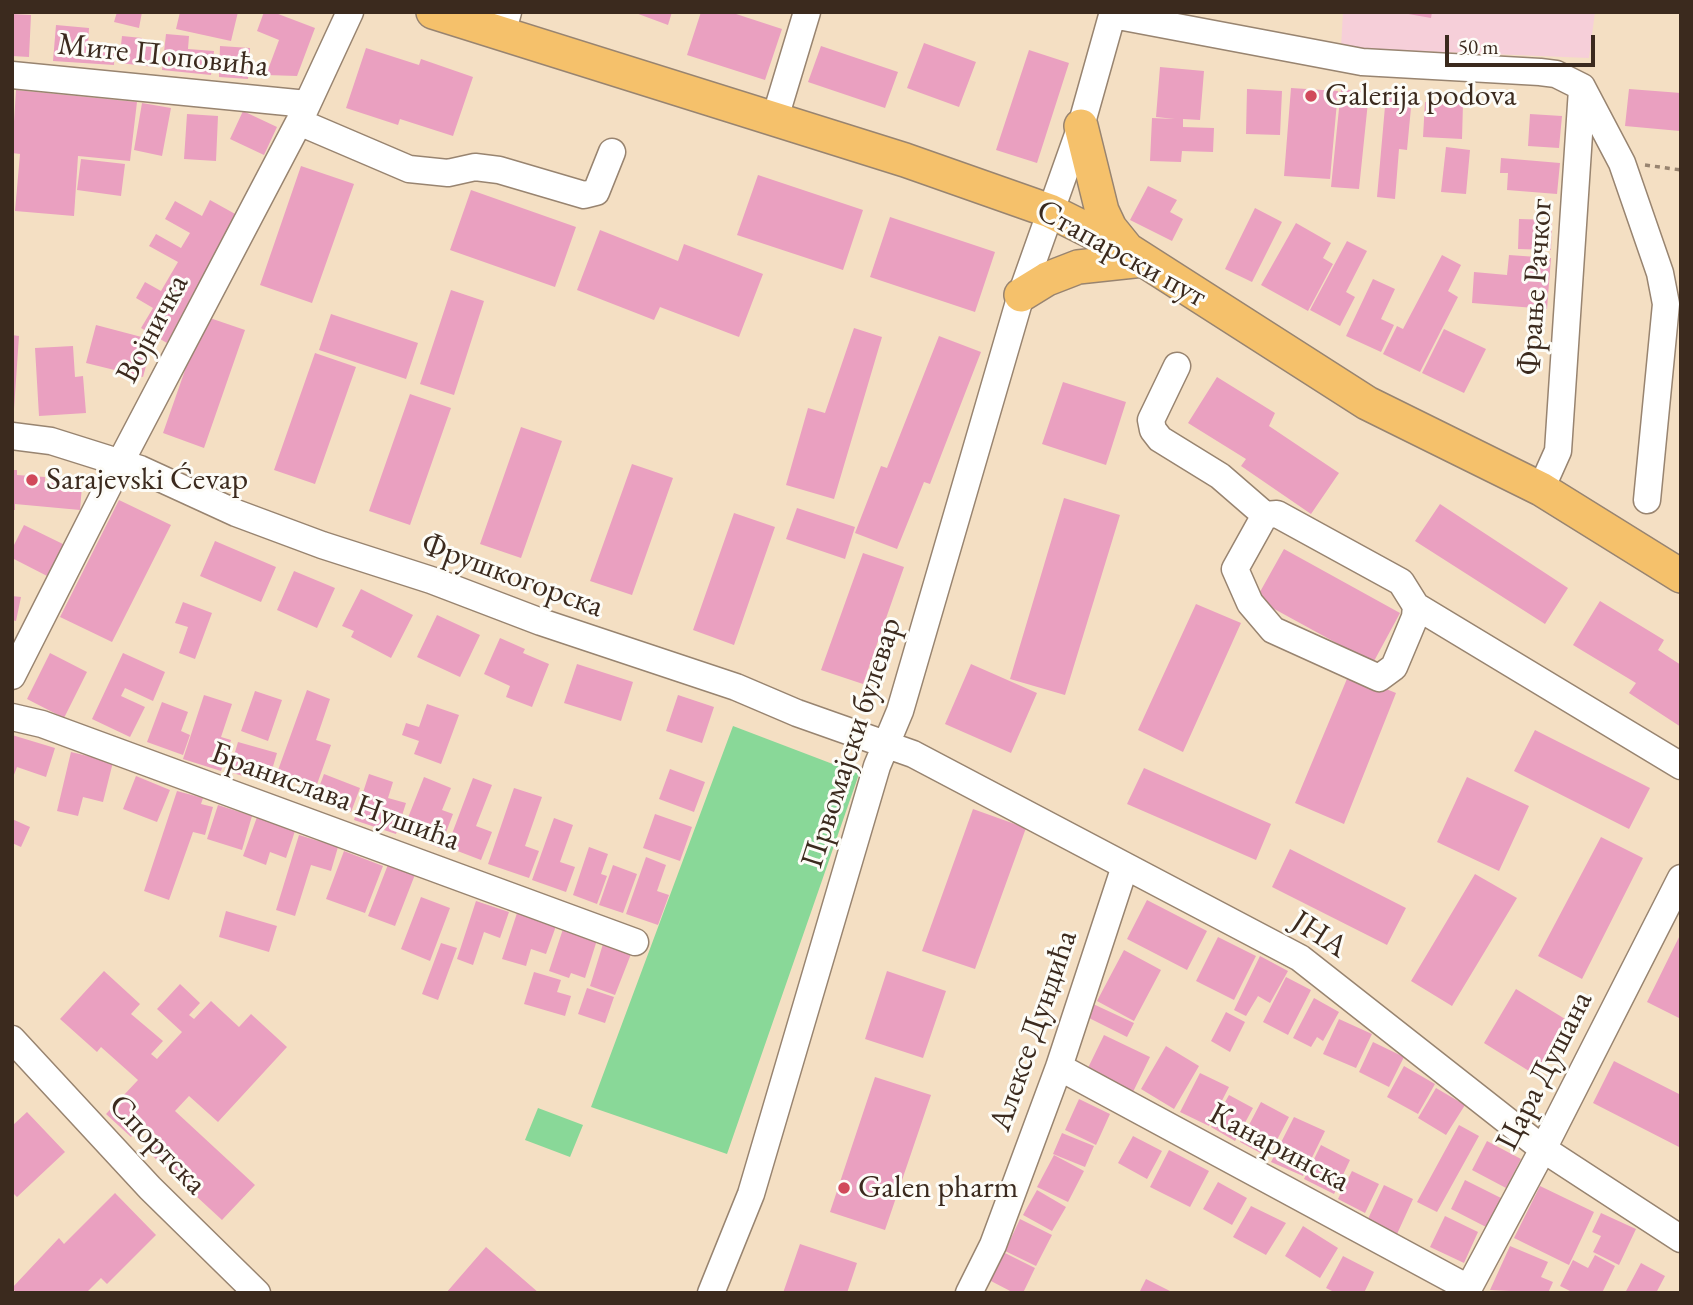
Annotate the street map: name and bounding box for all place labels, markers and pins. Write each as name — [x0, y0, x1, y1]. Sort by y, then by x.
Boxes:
place label: Galerija podova — [1325, 77, 1516, 115]
marker: Galerija podova — [1303, 88, 1319, 104]
place label: Sarajevski Ćevap — [46, 461, 248, 499]
marker: Sarajevski Ćevap — [24, 472, 40, 488]
place label: Galen pharm — [858, 1169, 1019, 1207]
marker: Galen pharm — [836, 1180, 852, 1196]

